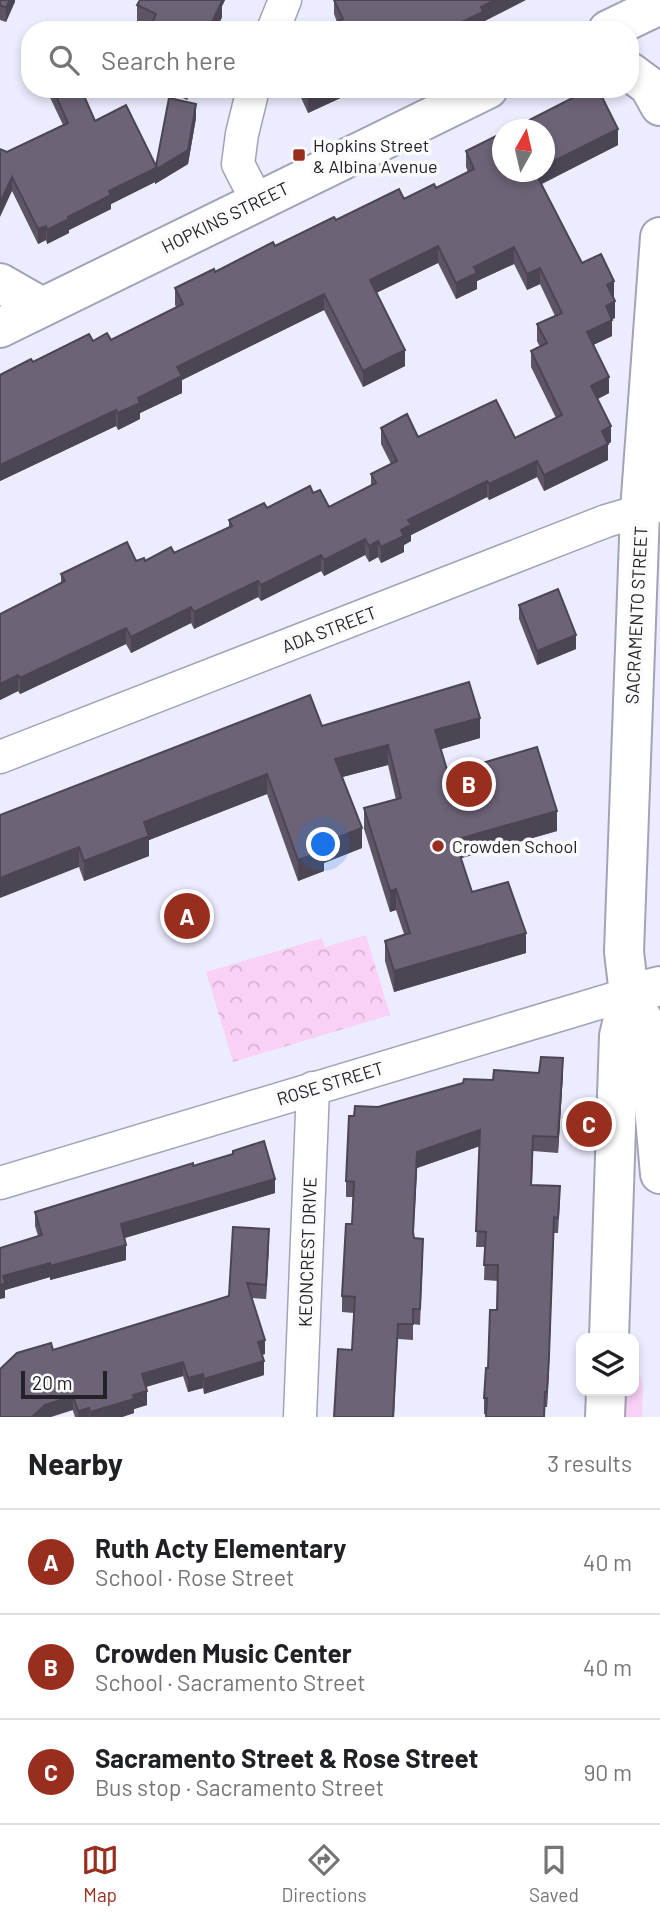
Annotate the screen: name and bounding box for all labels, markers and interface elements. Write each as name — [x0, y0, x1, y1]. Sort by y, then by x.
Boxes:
search box — [21, 21, 639, 98]
icon: search — [45, 41, 83, 79]
text: Search here — [101, 44, 236, 75]
north arrow — [492, 119, 555, 182]
place label: Hopkins Street & Albina Avenue — [313, 134, 438, 177]
marker: Hopkins Street & Albina Avenue — [291, 147, 307, 163]
street label: HOPKINS STREET — [158, 177, 292, 257]
street label: SACRAMENTO STREET — [620, 525, 652, 705]
street label: ADA STREET — [279, 601, 379, 657]
pin: B — [446, 758, 492, 810]
your location — [306, 827, 340, 861]
place label: Crowden School — [452, 835, 577, 857]
marker: Crowden School — [430, 838, 446, 854]
pin: A — [164, 890, 210, 942]
street label: ROSE STREET — [274, 1056, 386, 1110]
pin: C — [566, 1098, 612, 1150]
street label: KEONCREST DRIVE — [293, 1177, 321, 1327]
map controls — [576, 1333, 639, 1396]
button: layers — [576, 1333, 639, 1396]
scale bar — [21, 1368, 107, 1400]
text: 20 m — [32, 1371, 72, 1394]
text: Nearby — [28, 1445, 123, 1481]
text: 3 results — [547, 1449, 632, 1477]
text: Ruth Acty Elementary — [95, 1532, 346, 1563]
text: A — [43, 1548, 59, 1576]
text: 40 m — [583, 1548, 632, 1576]
text: School · Rose Street — [95, 1563, 294, 1591]
text: Crowden Music Center — [95, 1637, 352, 1668]
text: B — [44, 1653, 58, 1681]
text: 40 m — [583, 1653, 632, 1681]
text: School · Sacramento Street — [95, 1668, 366, 1696]
text: Sacramento Street & Rose Street — [95, 1742, 478, 1773]
text: C — [44, 1758, 58, 1786]
text: 90 m — [583, 1758, 632, 1786]
text: Bus stop · Sacramento Street — [95, 1773, 384, 1801]
tab: Map — [81, 1841, 119, 1906]
tab: Directions — [282, 1841, 367, 1906]
tab: Saved — [529, 1841, 579, 1906]

